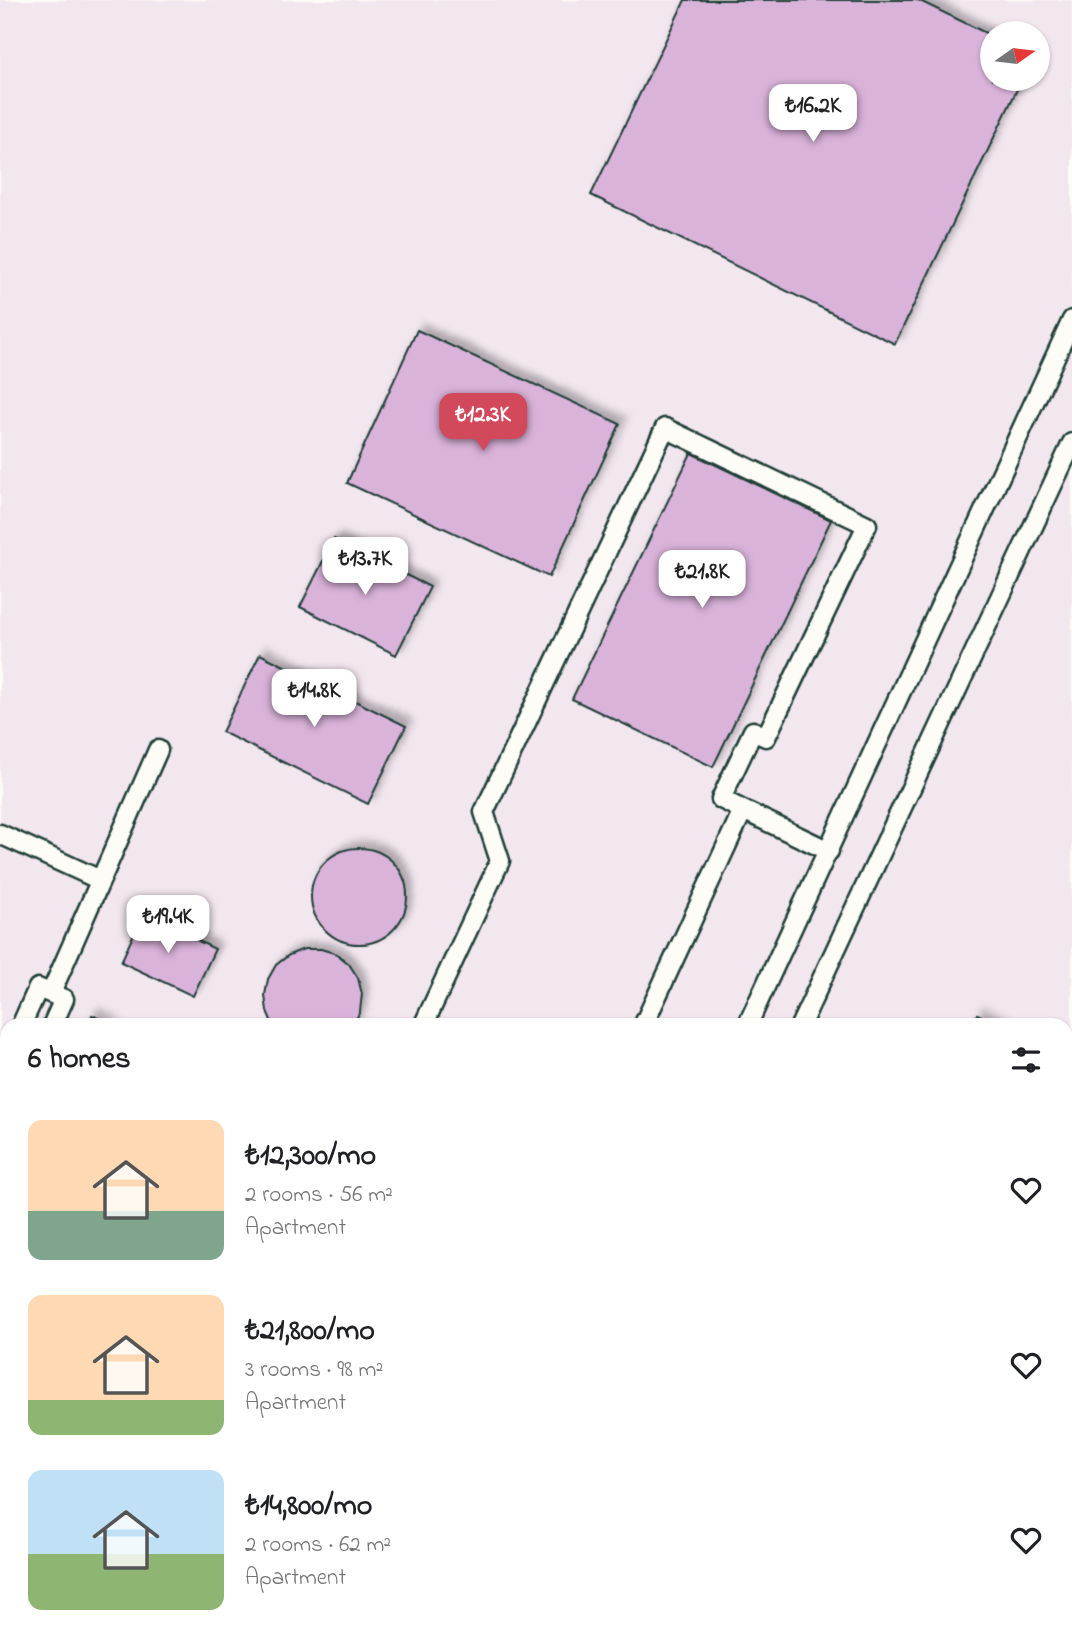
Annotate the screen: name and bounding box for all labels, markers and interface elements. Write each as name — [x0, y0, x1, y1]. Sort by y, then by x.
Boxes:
north arrow — [980, 21, 1050, 91]
map controls — [980, 21, 1050, 91]
pin: ₺16.2K — [756, 85, 870, 144]
text: ₺16.2K — [785, 90, 841, 123]
pin: ₺12.3K — [426, 393, 540, 453]
text: ₺12.3K — [455, 399, 511, 432]
pin: ₺13.7K — [308, 538, 422, 597]
text: ₺13.7K — [338, 543, 392, 576]
pin: ₺21.8K — [645, 550, 759, 610]
text: ₺21.8K — [675, 556, 729, 589]
pin: ₺14.8K — [257, 670, 371, 729]
text: ₺14.8K — [288, 675, 340, 708]
pin: ₺19.4K — [111, 895, 225, 955]
text: ₺19.4K — [142, 901, 194, 934]
text: 6 homes — [28, 1038, 131, 1082]
icon: filters — [1007, 1041, 1045, 1079]
text: ₺12,300/mo — [245, 1135, 376, 1179]
icon: home — [84, 1148, 168, 1232]
icon: heart — [1007, 1171, 1045, 1209]
text: 2 rooms · 56 m² — [245, 1179, 393, 1212]
text: Apartment — [245, 1212, 346, 1245]
text: ₺21,800/mo — [245, 1310, 375, 1354]
icon: home — [84, 1323, 168, 1407]
icon: heart — [1007, 1346, 1045, 1384]
text: 3 rooms · 98 m² — [245, 1354, 383, 1387]
text: Apartment — [245, 1387, 346, 1420]
text: ₺14,800/mo — [245, 1485, 372, 1529]
icon: home — [84, 1498, 168, 1582]
icon: heart — [1007, 1521, 1045, 1559]
text: 2 rooms · 62 m² — [245, 1529, 391, 1562]
text: Apartment — [245, 1562, 346, 1595]

